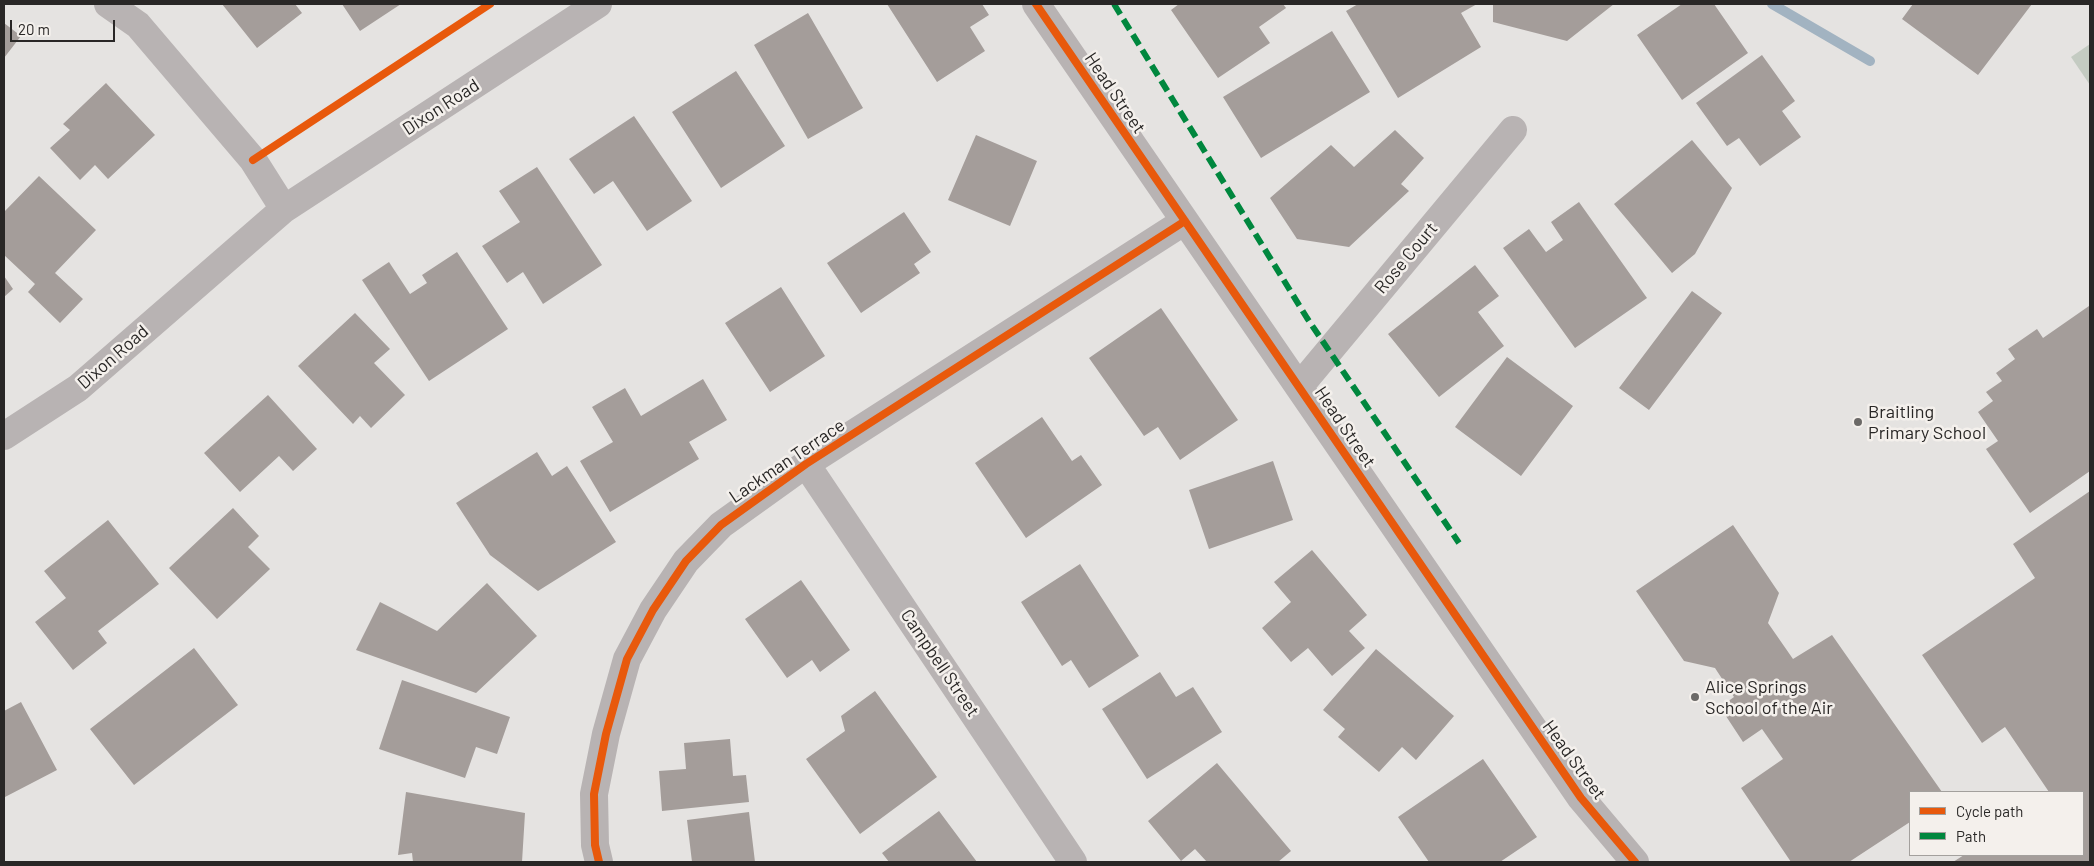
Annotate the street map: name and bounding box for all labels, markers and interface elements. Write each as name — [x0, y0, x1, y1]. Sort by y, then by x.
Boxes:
scale bar — [12, 10, 118, 42]
text: 20 m — [18, 20, 50, 38]
street label: Head Street — [1080, 48, 1150, 138]
street label: Dixon Road — [399, 74, 483, 140]
street label: Rose Court — [1370, 218, 1442, 298]
street label: Dixon Road — [73, 320, 153, 394]
street label: Head Street — [1310, 382, 1380, 472]
place label: Braitling Primary School — [1868, 401, 1986, 444]
street label: Lackman Terrace — [725, 414, 849, 508]
marker: Braitling Primary School — [1852, 416, 1864, 428]
street label: Campbell Street — [896, 605, 984, 721]
place label: Alice Springs School of the Air — [1705, 676, 1833, 719]
marker: Alice Springs School of the Air — [1689, 691, 1701, 703]
street label: Head Street — [1538, 716, 1610, 804]
legend — [1909, 791, 2084, 856]
text: Cycle path — [1956, 802, 2023, 820]
text: Path — [1956, 827, 1986, 845]

